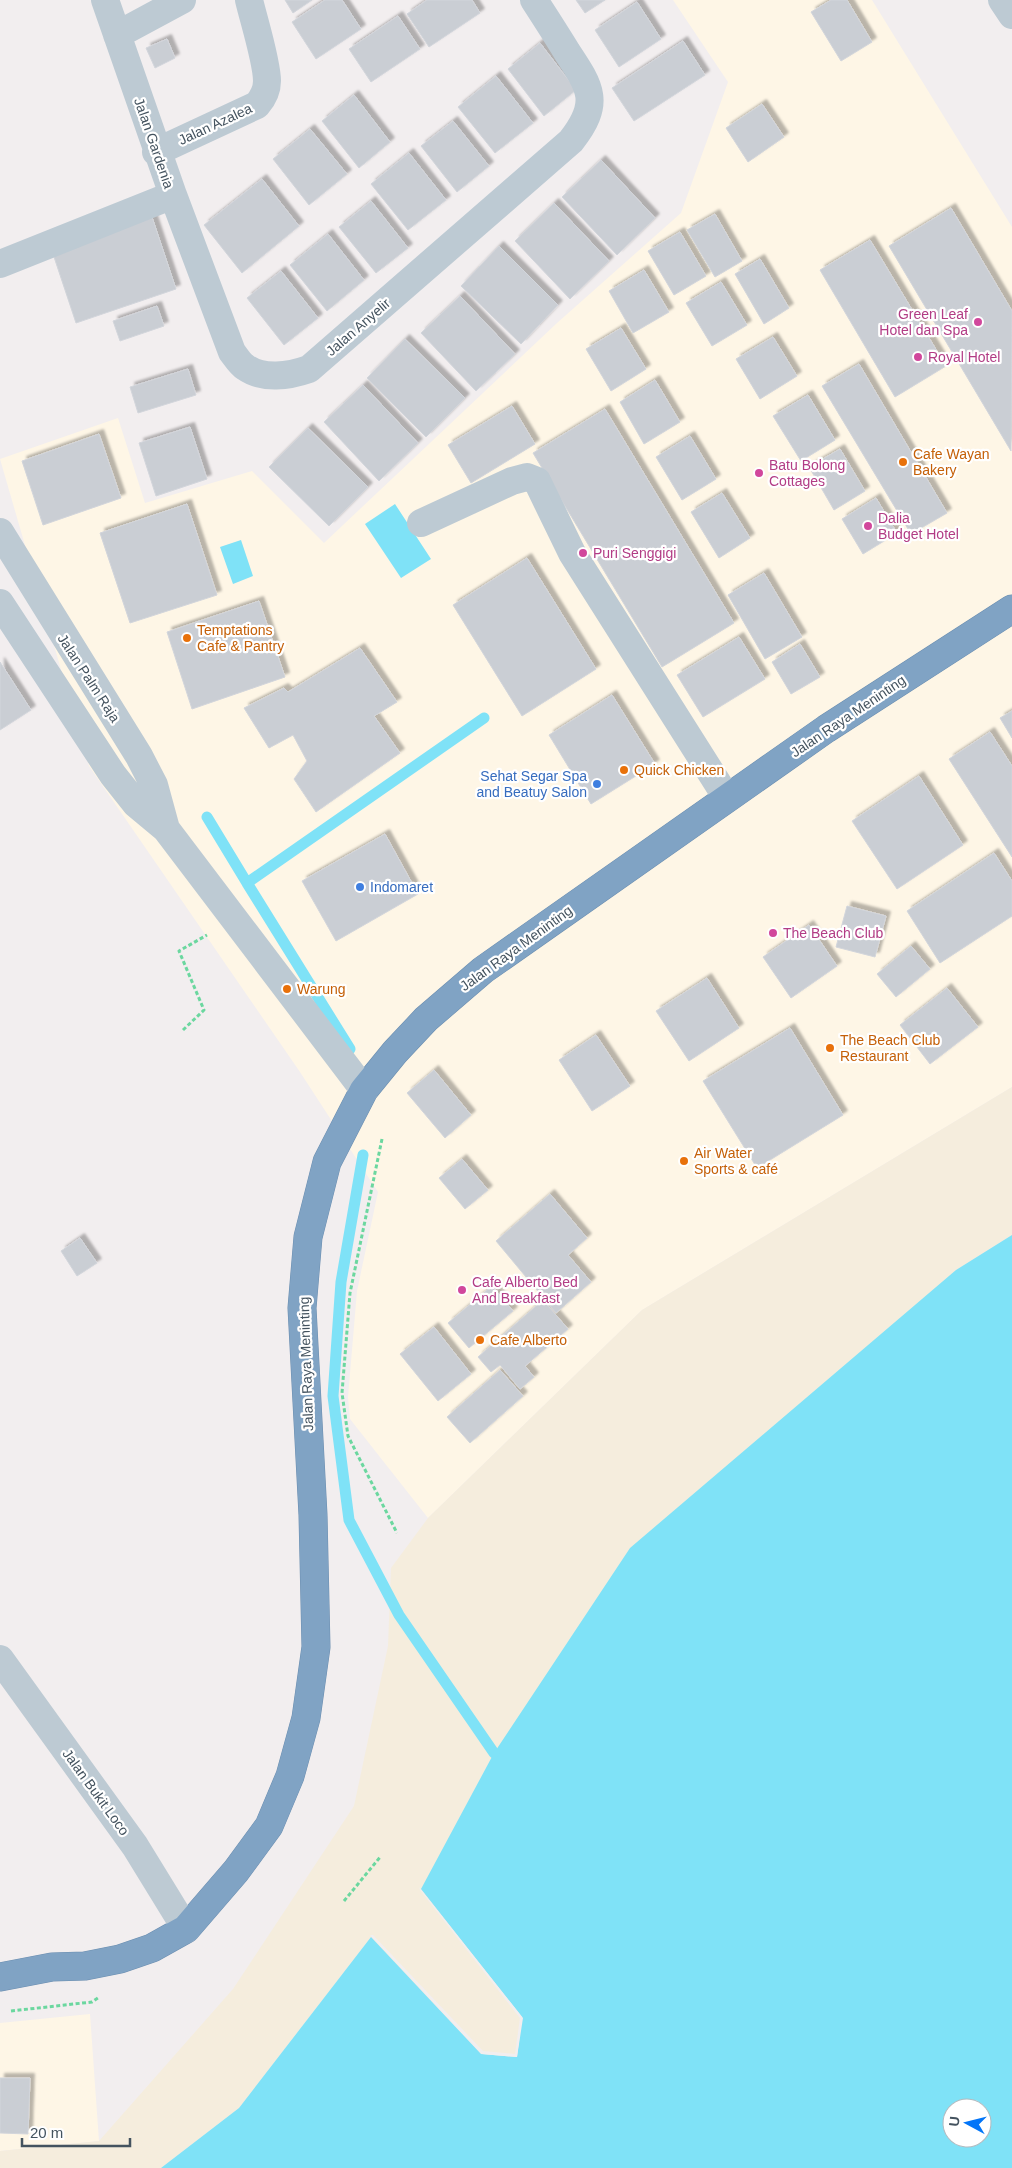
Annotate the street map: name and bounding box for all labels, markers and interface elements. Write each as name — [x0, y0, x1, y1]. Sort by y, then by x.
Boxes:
street label: Jalan Gardenia — [131, 96, 177, 191]
street label: Jalan Azalea — [176, 100, 255, 148]
street label: Jalan Anyelir — [323, 295, 393, 359]
place label: Green Leaf Hotel dan Spa — [879, 306, 968, 338]
marker: Green Leaf Hotel dan Spa — [972, 316, 984, 328]
place label: Royal Hotel — [928, 349, 1000, 365]
marker: Royal Hotel — [912, 351, 924, 363]
place label: Cafe Wayan Bakery — [913, 446, 990, 478]
marker: Cafe Wayan Bakery — [897, 456, 909, 468]
place label: Batu Bolong Cottages — [769, 457, 845, 489]
marker: Batu Bolong Cottages — [753, 467, 765, 479]
place label: Dalia Budget Hotel — [878, 510, 959, 542]
marker: Dalia Budget Hotel — [862, 520, 874, 532]
place label: Puri Senggigi — [593, 545, 676, 561]
marker: Puri Senggigi — [577, 547, 589, 559]
place label: Temptations Cafe & Pantry — [197, 622, 284, 654]
street label: Jalan Palm Raja — [55, 631, 124, 725]
marker: Temptations Cafe & Pantry — [181, 632, 193, 644]
street label: Jalan Raya Meninting — [788, 672, 908, 760]
place label: Quick Chicken — [634, 762, 724, 778]
marker: Quick Chicken — [618, 764, 630, 776]
place label: Sehat Segar Spa and Beatuy Salon — [476, 768, 587, 800]
marker: Sehat Segar Spa and Beatuy Salon — [591, 778, 603, 790]
place label: Indomaret — [370, 879, 433, 895]
marker: Indomaret — [354, 881, 366, 893]
street label: Jalan Raya Meninting — [457, 902, 575, 994]
place label: The Beach Club — [783, 925, 884, 941]
marker: The Beach Club — [767, 927, 779, 939]
place label: Warung — [297, 981, 346, 997]
marker: Warung — [281, 983, 293, 995]
place label: The Beach Club Restaurant — [840, 1032, 941, 1064]
marker: The Beach Club Restaurant — [824, 1042, 836, 1054]
place label: Air Water Sports & café — [694, 1145, 778, 1177]
marker: Air Water Sports & café — [678, 1155, 690, 1167]
place label: Cafe Alberto Bed And Breakfast — [472, 1274, 578, 1306]
marker: Cafe Alberto Bed And Breakfast — [456, 1284, 468, 1296]
street label: Jalan Raya Meninting — [296, 1296, 316, 1432]
place label: Cafe Alberto — [490, 1332, 567, 1348]
marker: Cafe Alberto — [474, 1334, 486, 1346]
street label: Jalan Bukit Loco — [59, 1746, 133, 1838]
north arrow — [942, 2098, 992, 2148]
text: U — [946, 2115, 963, 2127]
scale bar — [22, 2116, 130, 2148]
text: 20 m — [30, 2124, 63, 2141]

